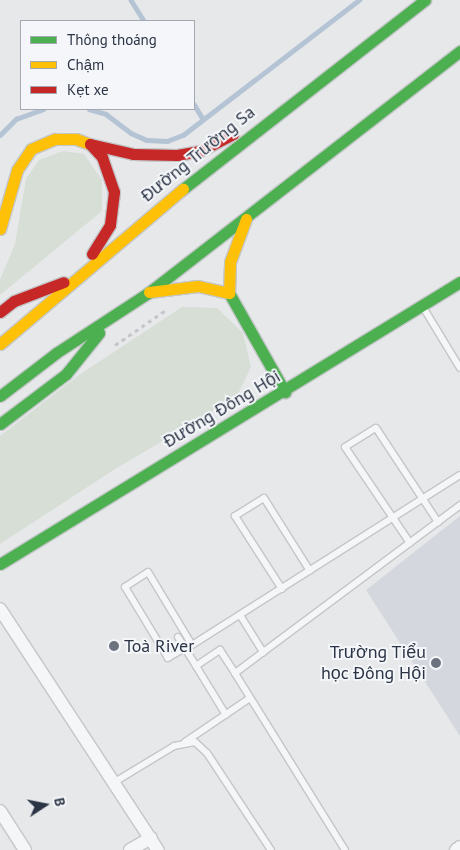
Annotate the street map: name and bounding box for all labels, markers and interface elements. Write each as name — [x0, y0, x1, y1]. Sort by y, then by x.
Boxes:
legend — [20, 20, 195, 110]
text: Thông thoáng — [67, 30, 157, 49]
text: Chậm — [67, 55, 104, 74]
text: Kẹt xe — [67, 80, 109, 99]
street label: Đường Trường Sa — [136, 101, 260, 207]
street label: Đường Đông Hội — [160, 366, 284, 452]
place label: Toà River — [124, 635, 194, 657]
marker: Toà River — [108, 640, 120, 652]
place label: Trường Tiểu học Đông Hội — [320, 642, 426, 684]
marker: Trường Tiểu học Đông Hội — [430, 657, 442, 669]
north arrow — [20, 780, 70, 830]
text: B — [50, 796, 69, 808]

